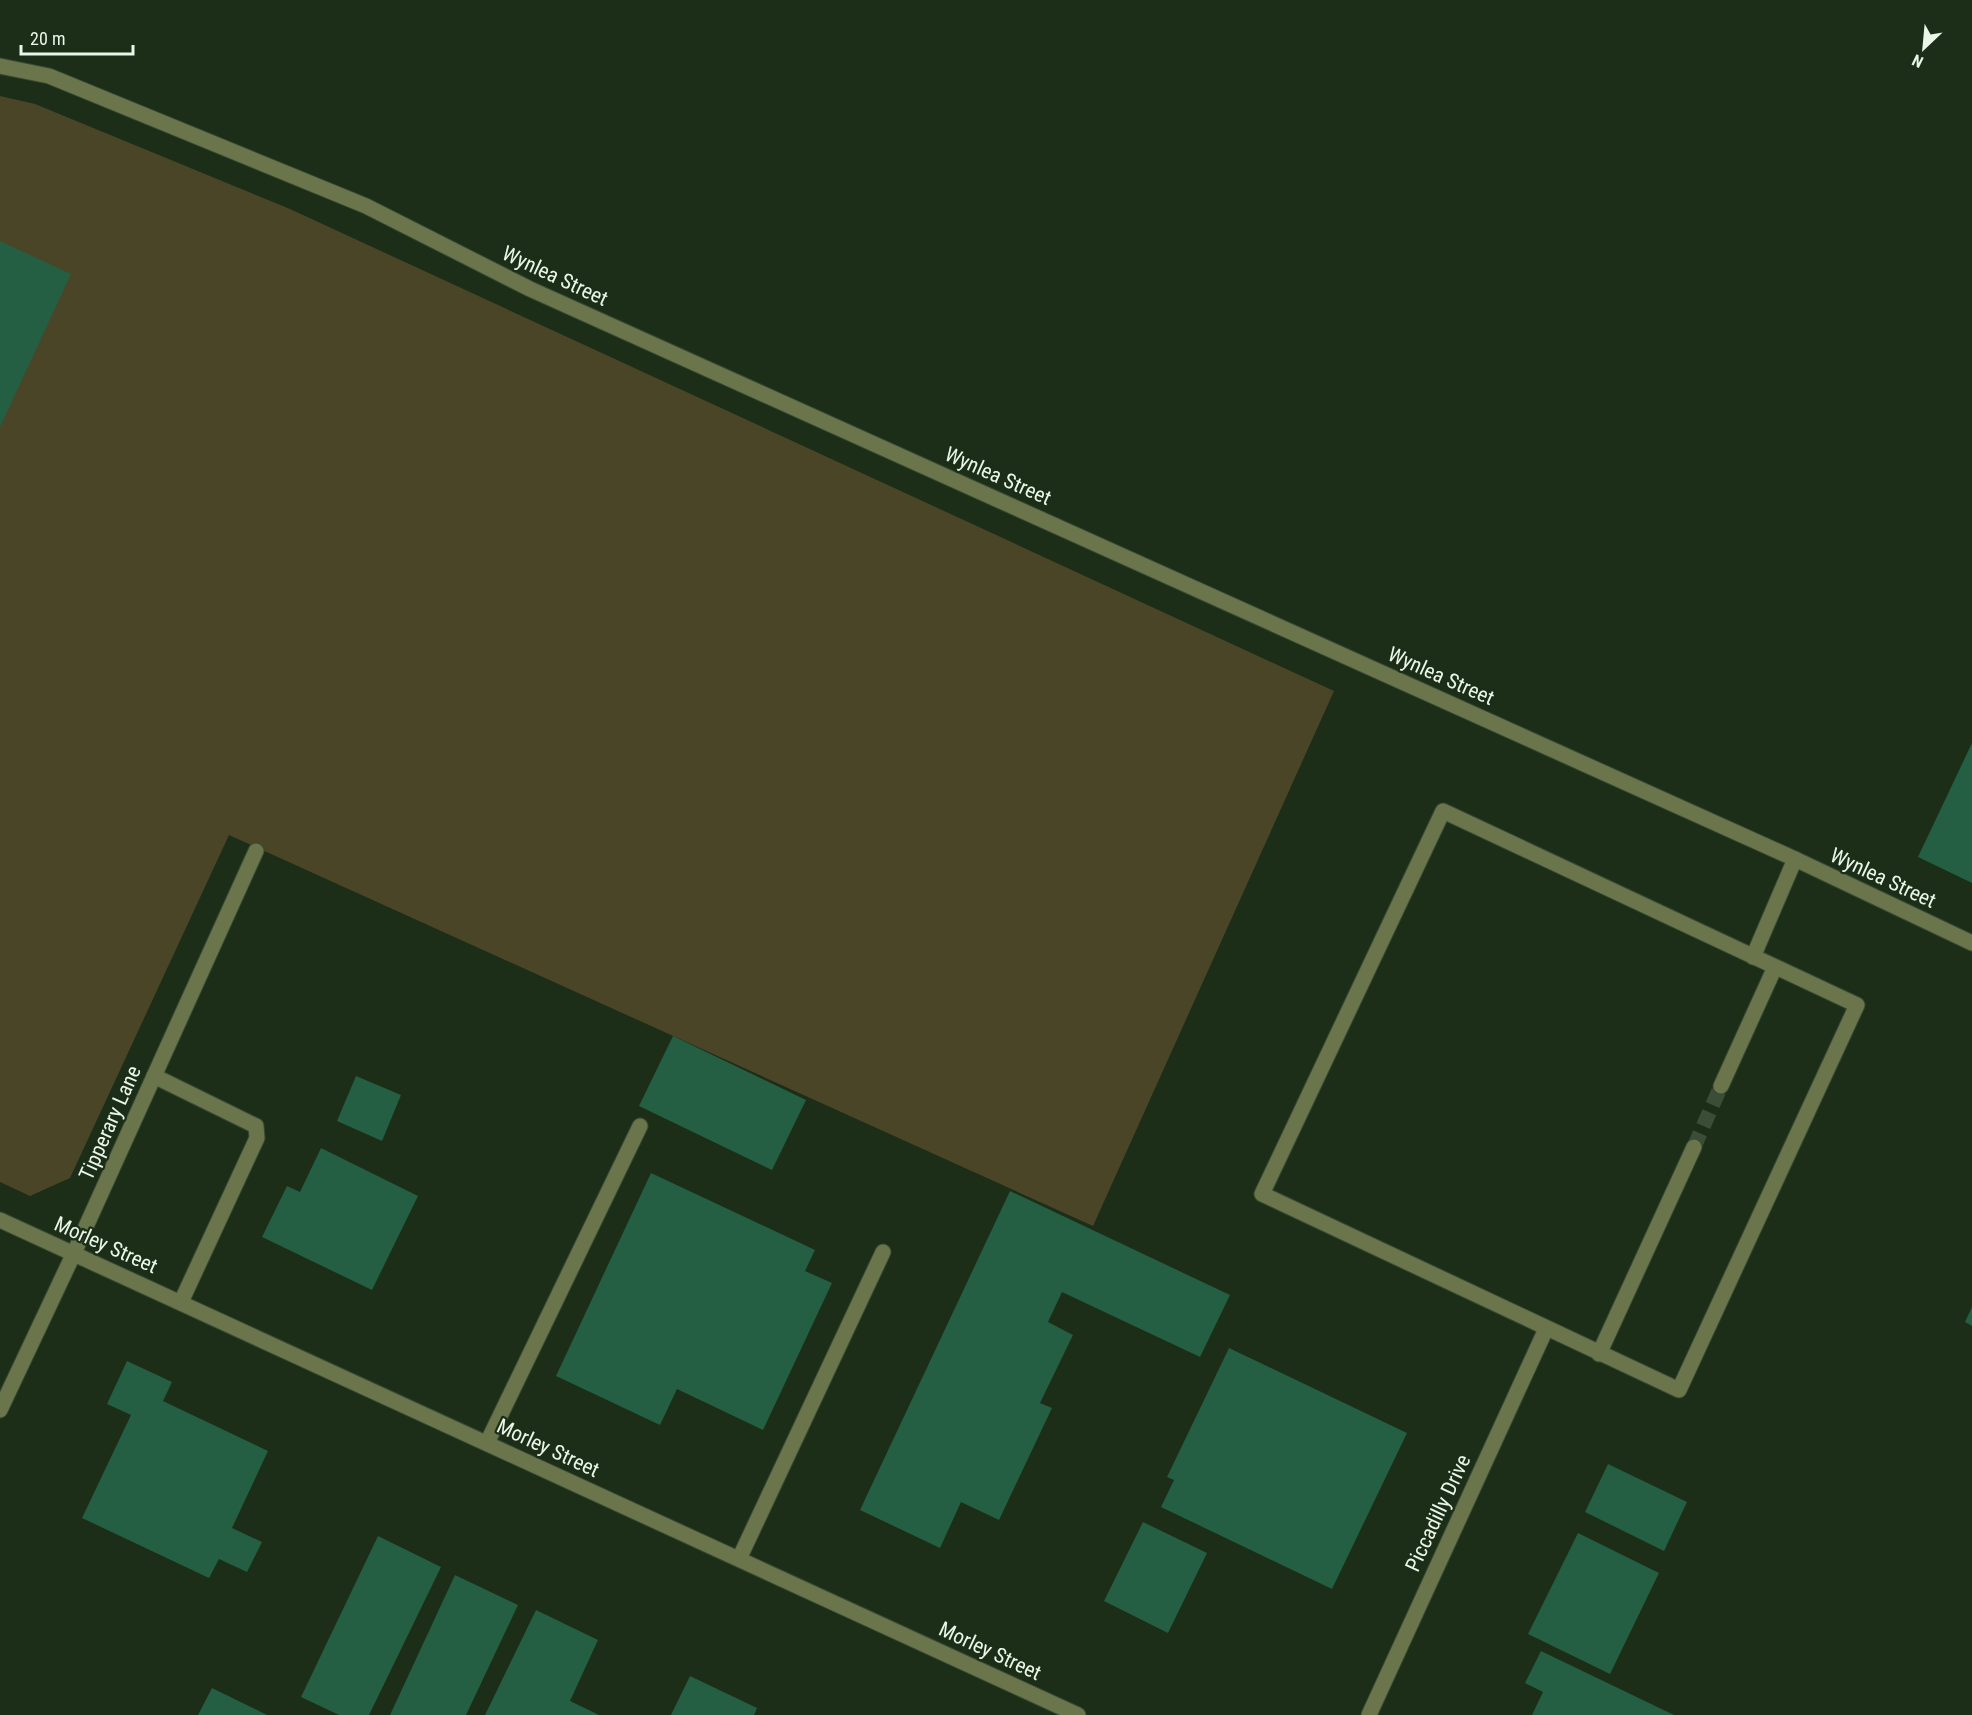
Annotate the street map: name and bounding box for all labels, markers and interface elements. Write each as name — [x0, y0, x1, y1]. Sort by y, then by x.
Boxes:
scale bar — [21, 18, 134, 56]
north arrow — [1894, 18, 1954, 78]
text: 20 m — [30, 28, 65, 49]
text: N — [1909, 50, 1926, 72]
street label: Wynlea Street — [498, 241, 612, 311]
street label: Wynlea Street — [941, 442, 1055, 510]
street label: Wynlea Street — [1384, 642, 1498, 710]
street label: Wynlea Street — [1826, 843, 1940, 913]
street label: Tipperary Lane — [74, 1062, 146, 1184]
street label: Morley Street — [51, 1212, 161, 1278]
street label: Morley Street — [493, 1414, 603, 1482]
street label: Piccadilly Drive — [1400, 1451, 1476, 1575]
street label: Morley Street — [935, 1617, 1045, 1685]

